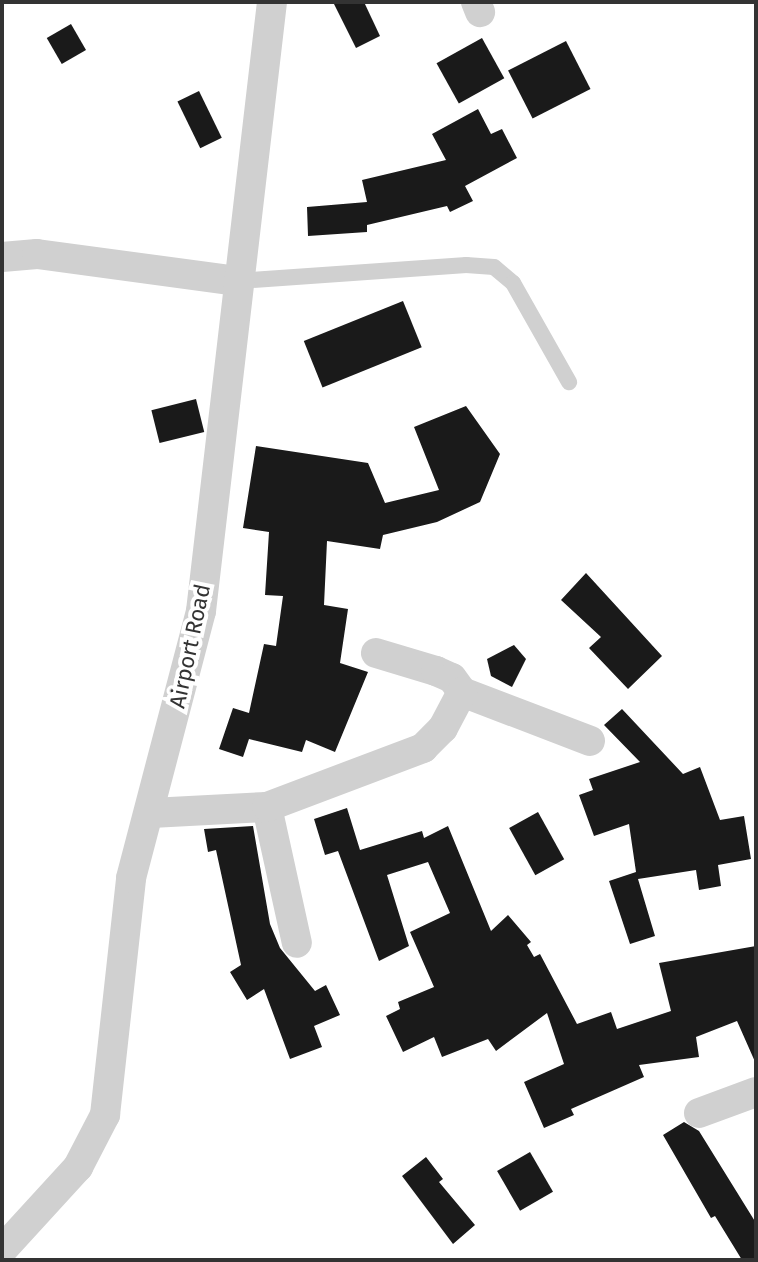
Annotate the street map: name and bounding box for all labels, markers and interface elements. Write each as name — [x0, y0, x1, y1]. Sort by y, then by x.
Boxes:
street label: Airport Road — [164, 582, 216, 710]

